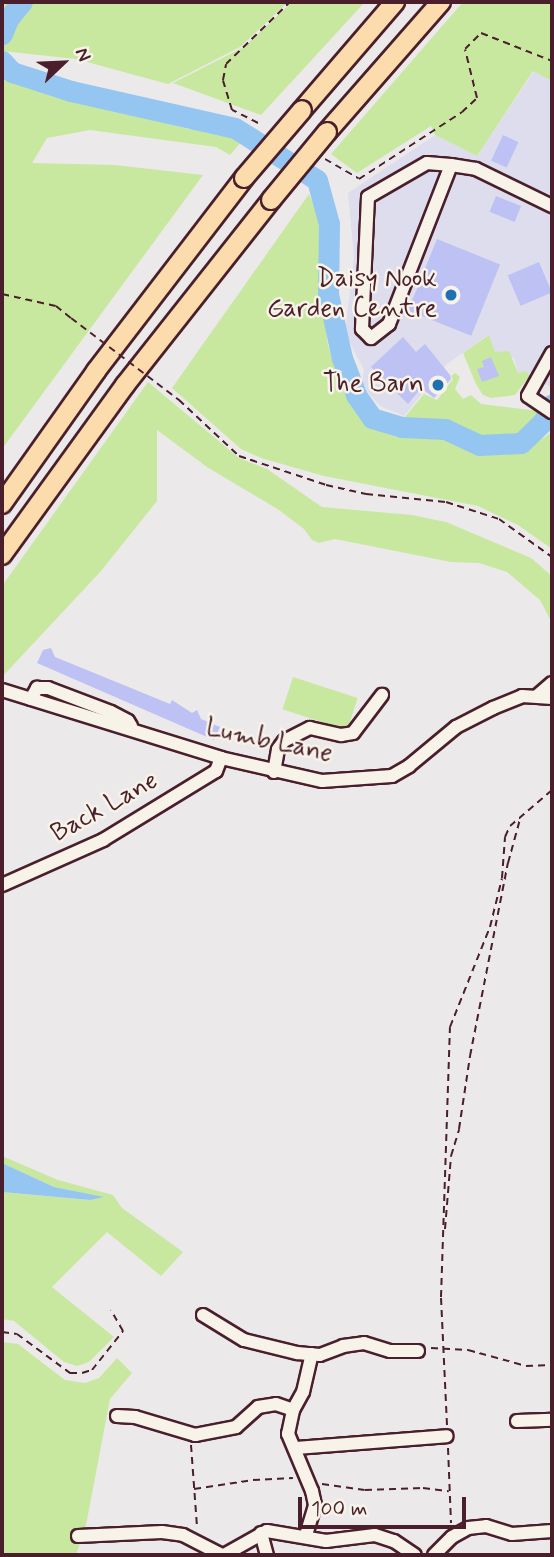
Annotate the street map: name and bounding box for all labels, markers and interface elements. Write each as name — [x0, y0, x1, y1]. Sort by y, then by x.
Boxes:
north arrow — [28, 28, 98, 98]
text: N — [69, 44, 97, 65]
place label: Daisy Nook Garden Centre — [271, 264, 437, 326]
marker: Daisy Nook Garden Centre — [443, 287, 459, 303]
place label: The Barn — [317, 369, 424, 401]
marker: The Barn — [430, 377, 446, 393]
street label: Lumb Lane — [203, 713, 335, 771]
street label: Back Lane — [46, 766, 164, 850]
scale bar — [302, 1484, 470, 1528]
text: 100 m — [311, 1495, 367, 1523]

